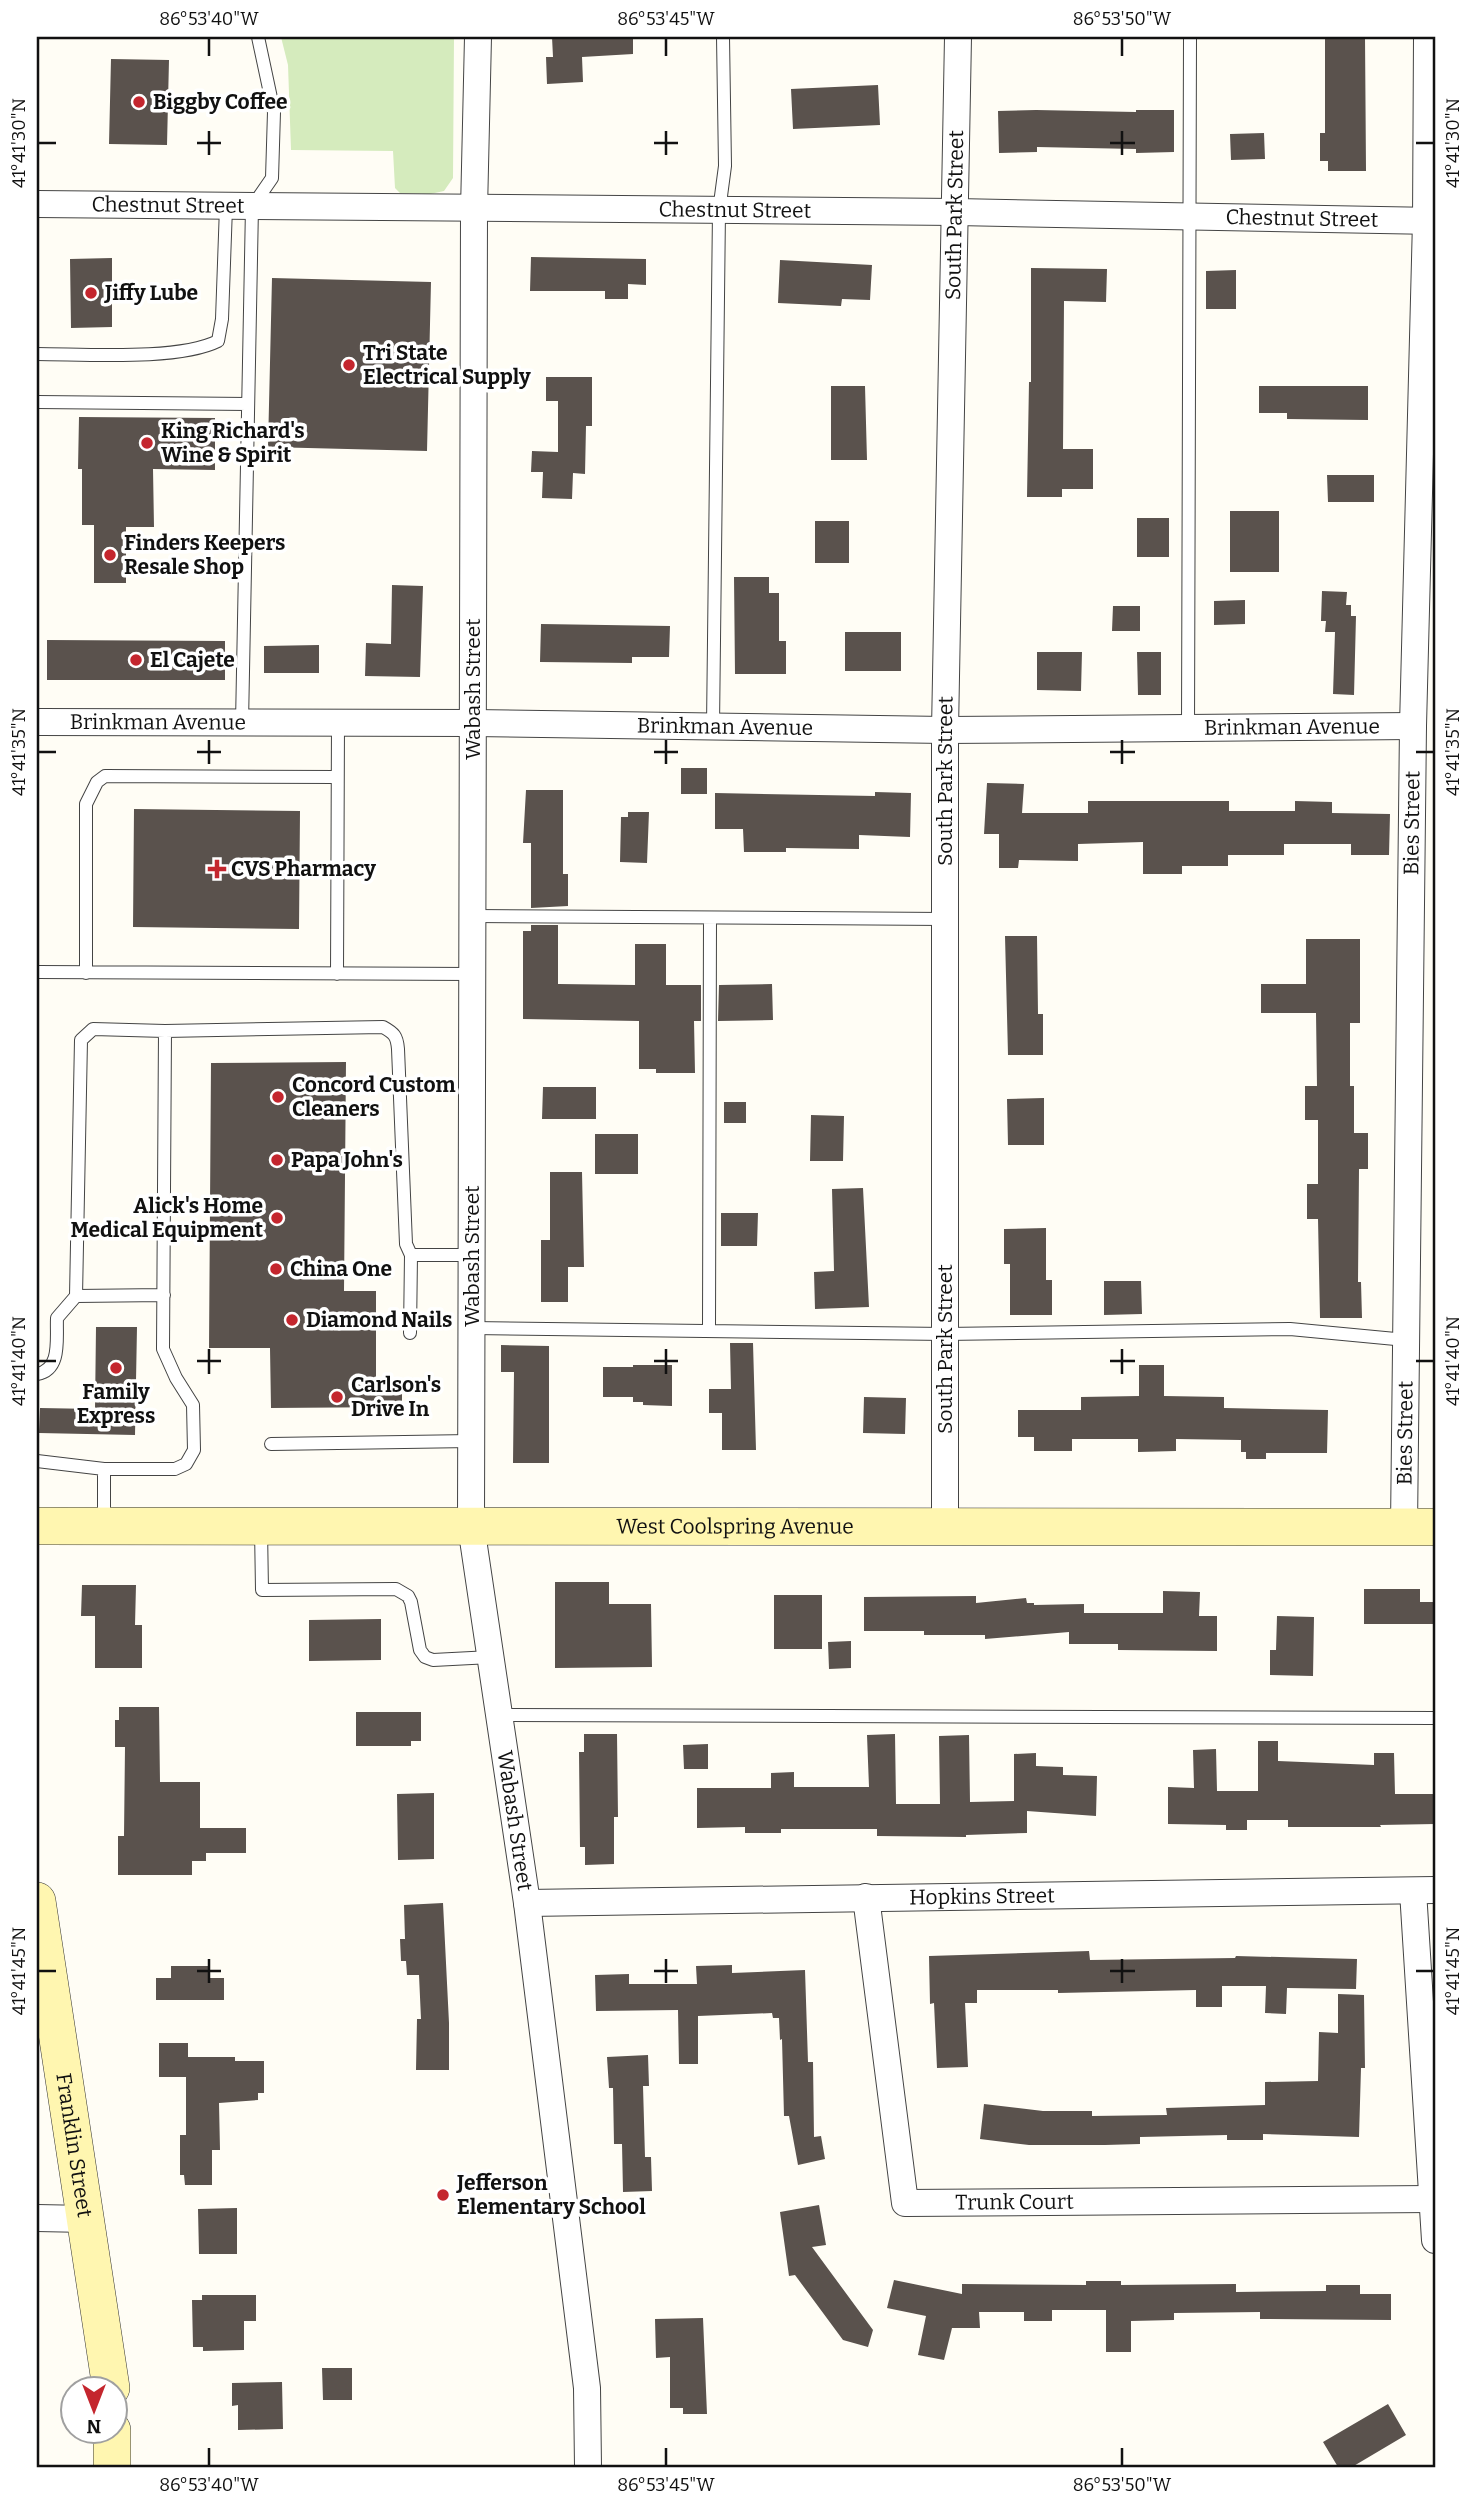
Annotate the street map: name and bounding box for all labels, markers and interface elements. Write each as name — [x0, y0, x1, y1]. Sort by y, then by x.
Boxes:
text: 86°53'40"W — [159, 8, 259, 30]
text: 86°53'45"W — [617, 8, 715, 30]
text: 86°53'50"W — [1073, 8, 1172, 30]
place label: Biggby Coffee — [153, 89, 288, 115]
marker: Biggby Coffee — [131, 94, 147, 110]
text: 41°41'30"N — [8, 98, 30, 188]
text: 41°41'30"N — [1442, 98, 1464, 188]
street label: South Park Street — [940, 129, 969, 300]
street label: Chestnut Street — [92, 191, 245, 219]
street label: Chestnut Street — [659, 196, 812, 224]
street label: Chestnut Street — [1225, 204, 1379, 233]
place label: Jiffy Lube — [104, 280, 198, 306]
marker: Jiffy Lube — [83, 285, 99, 301]
place label: Tri State Electrical Supply — [363, 340, 531, 390]
marker: Tri State Electrical Supply — [341, 357, 357, 373]
place label: King Richard's Wine & Spirit — [161, 418, 305, 468]
marker: King Richard's Wine & Spirit — [139, 435, 155, 451]
place label: Finders Keepers Resale Shop — [124, 530, 285, 580]
marker: Finders Keepers Resale Shop — [102, 547, 118, 563]
street label: Wabash Street — [460, 618, 486, 760]
place label: El Cajete — [150, 647, 235, 673]
marker: El Cajete — [128, 652, 144, 668]
street label: South Park Street — [932, 695, 959, 866]
text: 41°41'35"N — [8, 708, 30, 796]
text: 41°41'35"N — [1442, 708, 1464, 796]
street label: Brinkman Avenue — [70, 709, 246, 735]
street label: Brinkman Avenue — [637, 712, 813, 741]
street label: Brinkman Avenue — [1204, 713, 1380, 741]
street label: Bies Street — [1398, 770, 1426, 875]
place label: CVS Pharmacy — [231, 856, 376, 882]
marker: CVS Pharmacy — [209, 861, 225, 877]
place label: Concord Custom Cleaners — [292, 1072, 456, 1122]
marker: Concord Custom Cleaners — [270, 1089, 286, 1105]
place label: Papa John's — [291, 1147, 403, 1173]
marker: Papa John's — [269, 1152, 285, 1168]
street label: Wabash Street — [459, 1185, 485, 1327]
place label: Alick's Home Medical Equipment — [70, 1193, 264, 1243]
marker: Alick's Home Medical Equipment — [269, 1210, 285, 1226]
place label: China One — [290, 1256, 392, 1282]
marker: China One — [268, 1261, 284, 1277]
street label: South Park Street — [932, 1264, 958, 1434]
place label: Diamond Nails — [306, 1307, 452, 1333]
marker: Diamond Nails — [284, 1312, 300, 1328]
text: 41°41'40"N — [8, 1316, 30, 1406]
text: 41°41'40"N — [1442, 1316, 1464, 1406]
marker: Family Express — [108, 1360, 124, 1376]
place label: Carlson's Drive In — [351, 1372, 441, 1422]
place label: Family Express — [77, 1379, 155, 1429]
street label: Bies Street — [1391, 1380, 1419, 1485]
marker: Carlson's Drive In — [329, 1389, 345, 1405]
street label: West Coolspring Avenue — [616, 1513, 854, 1540]
street label: Wabash Street — [492, 1749, 538, 1893]
street label: Hopkins Street — [909, 1882, 1055, 1911]
text: 41°41'45"N — [8, 1927, 30, 2015]
text: 41°41'45"N — [1442, 1927, 1464, 2015]
street label: Franklin Street — [50, 2071, 98, 2220]
place label: Jefferson Elementary School — [456, 2170, 646, 2220]
marker: Jefferson Elementary School — [435, 2187, 451, 2203]
street label: Trunk Court — [955, 2189, 1074, 2216]
north arrow — [60, 2374, 130, 2444]
text: N — [86, 2415, 101, 2438]
text: 86°53'40"W — [159, 2474, 259, 2496]
text: 86°53'45"W — [617, 2474, 715, 2496]
text: 86°53'50"W — [1073, 2474, 1172, 2496]

